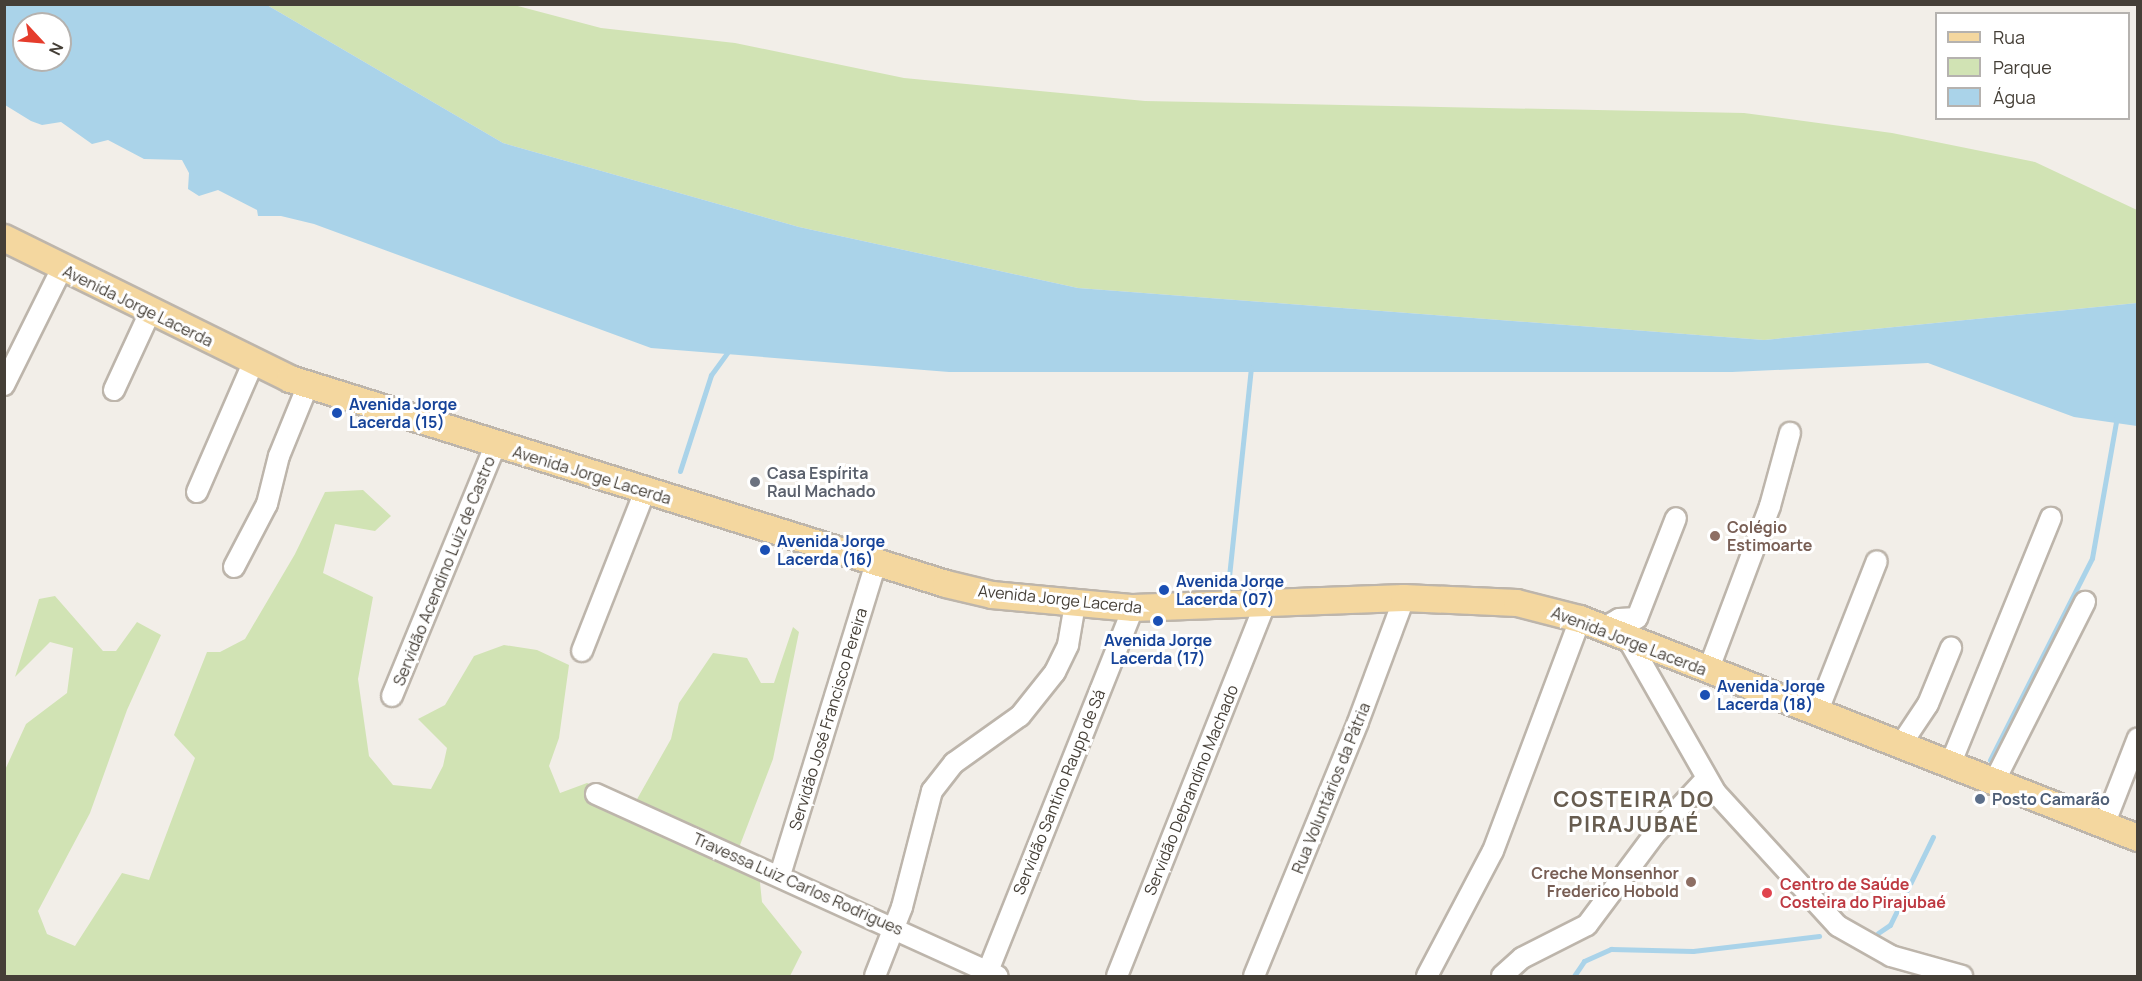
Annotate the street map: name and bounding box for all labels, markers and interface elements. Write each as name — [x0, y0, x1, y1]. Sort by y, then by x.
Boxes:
north arrow — [12, 12, 72, 72]
legend — [1935, 12, 2130, 120]
text: Rua — [1993, 25, 2025, 49]
text: N — [44, 39, 69, 59]
text: Parque — [1993, 55, 2052, 79]
text: Água — [1993, 85, 2036, 109]
street label: Avenida Jorge Lacerda — [60, 261, 216, 351]
place label: Avenida Jorge Lacerda (15) — [349, 394, 457, 432]
marker: Avenida Jorge Lacerda (15) — [330, 406, 344, 420]
street label: Avenida Jorge Lacerda — [511, 442, 673, 508]
street label: Servidão Acendino Luiz de Castro — [389, 453, 499, 689]
place label: Casa Espírita Raul Machado — [767, 463, 876, 501]
marker: Casa Espírita Raul Machado — [748, 475, 762, 489]
place label: Colégio Estimoarte — [1727, 517, 1812, 555]
marker: Colégio Estimoarte — [1708, 529, 1722, 543]
place label: Avenida Jorge Lacerda (16) — [777, 531, 885, 569]
marker: Avenida Jorge Lacerda (16) — [758, 543, 772, 557]
place label: Avenida Jorge Lacerda (07) — [1176, 571, 1284, 609]
street label: Avenida Jorge Lacerda — [977, 581, 1143, 617]
marker: Avenida Jorge Lacerda (07) — [1157, 583, 1171, 597]
street label: Avenida Jorge Lacerda — [1549, 603, 1709, 679]
street label: Servidão José Francisco Pereira — [785, 606, 871, 832]
marker: Avenida Jorge Lacerda (17) — [1151, 614, 1165, 628]
place label: Avenida Jorge Lacerda (17) — [1104, 630, 1212, 668]
place label: Avenida Jorge Lacerda (18) — [1717, 676, 1825, 714]
street label: Servidão Debrandino Machado — [1140, 682, 1242, 898]
street label: Servidão Santino Raupp de Sá — [1009, 687, 1109, 897]
marker: Avenida Jorge Lacerda (18) — [1698, 688, 1712, 702]
street label: Rua Voluntários da Pátria — [1288, 700, 1374, 876]
district label: COSTEIRA DO PIRAJUBAÉ — [1553, 786, 1715, 837]
place label: Posto Camarão — [1992, 789, 2110, 809]
marker: Posto Camarão — [1973, 792, 1987, 806]
street label: Travessa Luiz Carlos Rodrigues — [690, 829, 906, 939]
place label: Creche Monsenhor Frederico Hobold — [1531, 863, 1679, 901]
place label: Centro de Saúde Costeira do Pirajubaé — [1780, 874, 1946, 912]
marker: Creche Monsenhor Frederico Hobold — [1684, 875, 1698, 889]
marker: Centro de Saúde Costeira do Pirajubaé — [1758, 884, 1776, 902]

